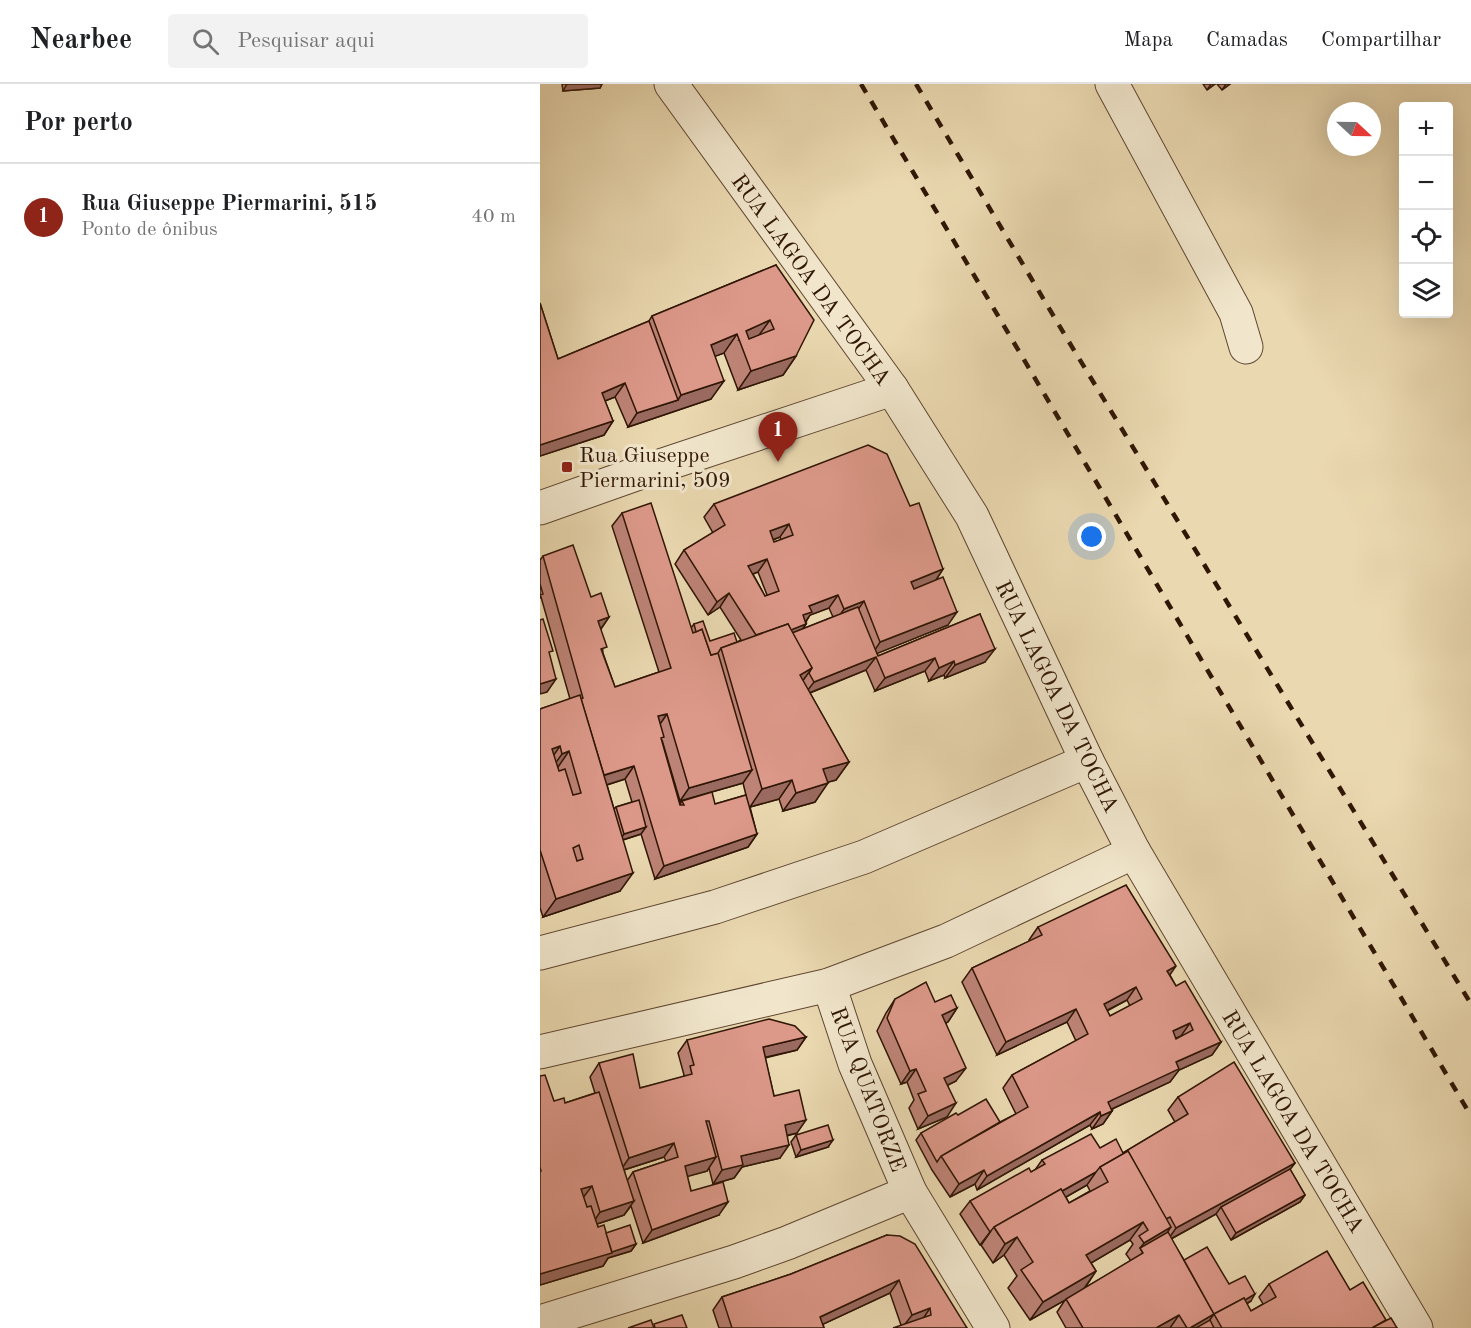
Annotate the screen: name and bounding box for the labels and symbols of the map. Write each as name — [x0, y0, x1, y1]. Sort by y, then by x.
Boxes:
north arrow — [1327, 102, 1381, 156]
street label: RUA LAGOA DA TOCHA — [727, 171, 894, 390]
pin: 1 — [758, 412, 798, 462]
place label: Rua Giuseppe Piermarini, 509 — [579, 445, 731, 492]
marker: Rua Giuseppe Piermarini, 509 — [560, 460, 574, 474]
your location — [1077, 522, 1106, 551]
street label: RUA LAGOA DA TOCHA — [990, 577, 1122, 816]
street label: RUA QUATORZE — [826, 1004, 909, 1175]
street label: RUA LAGOA DA TOCHA — [1217, 1007, 1367, 1237]

